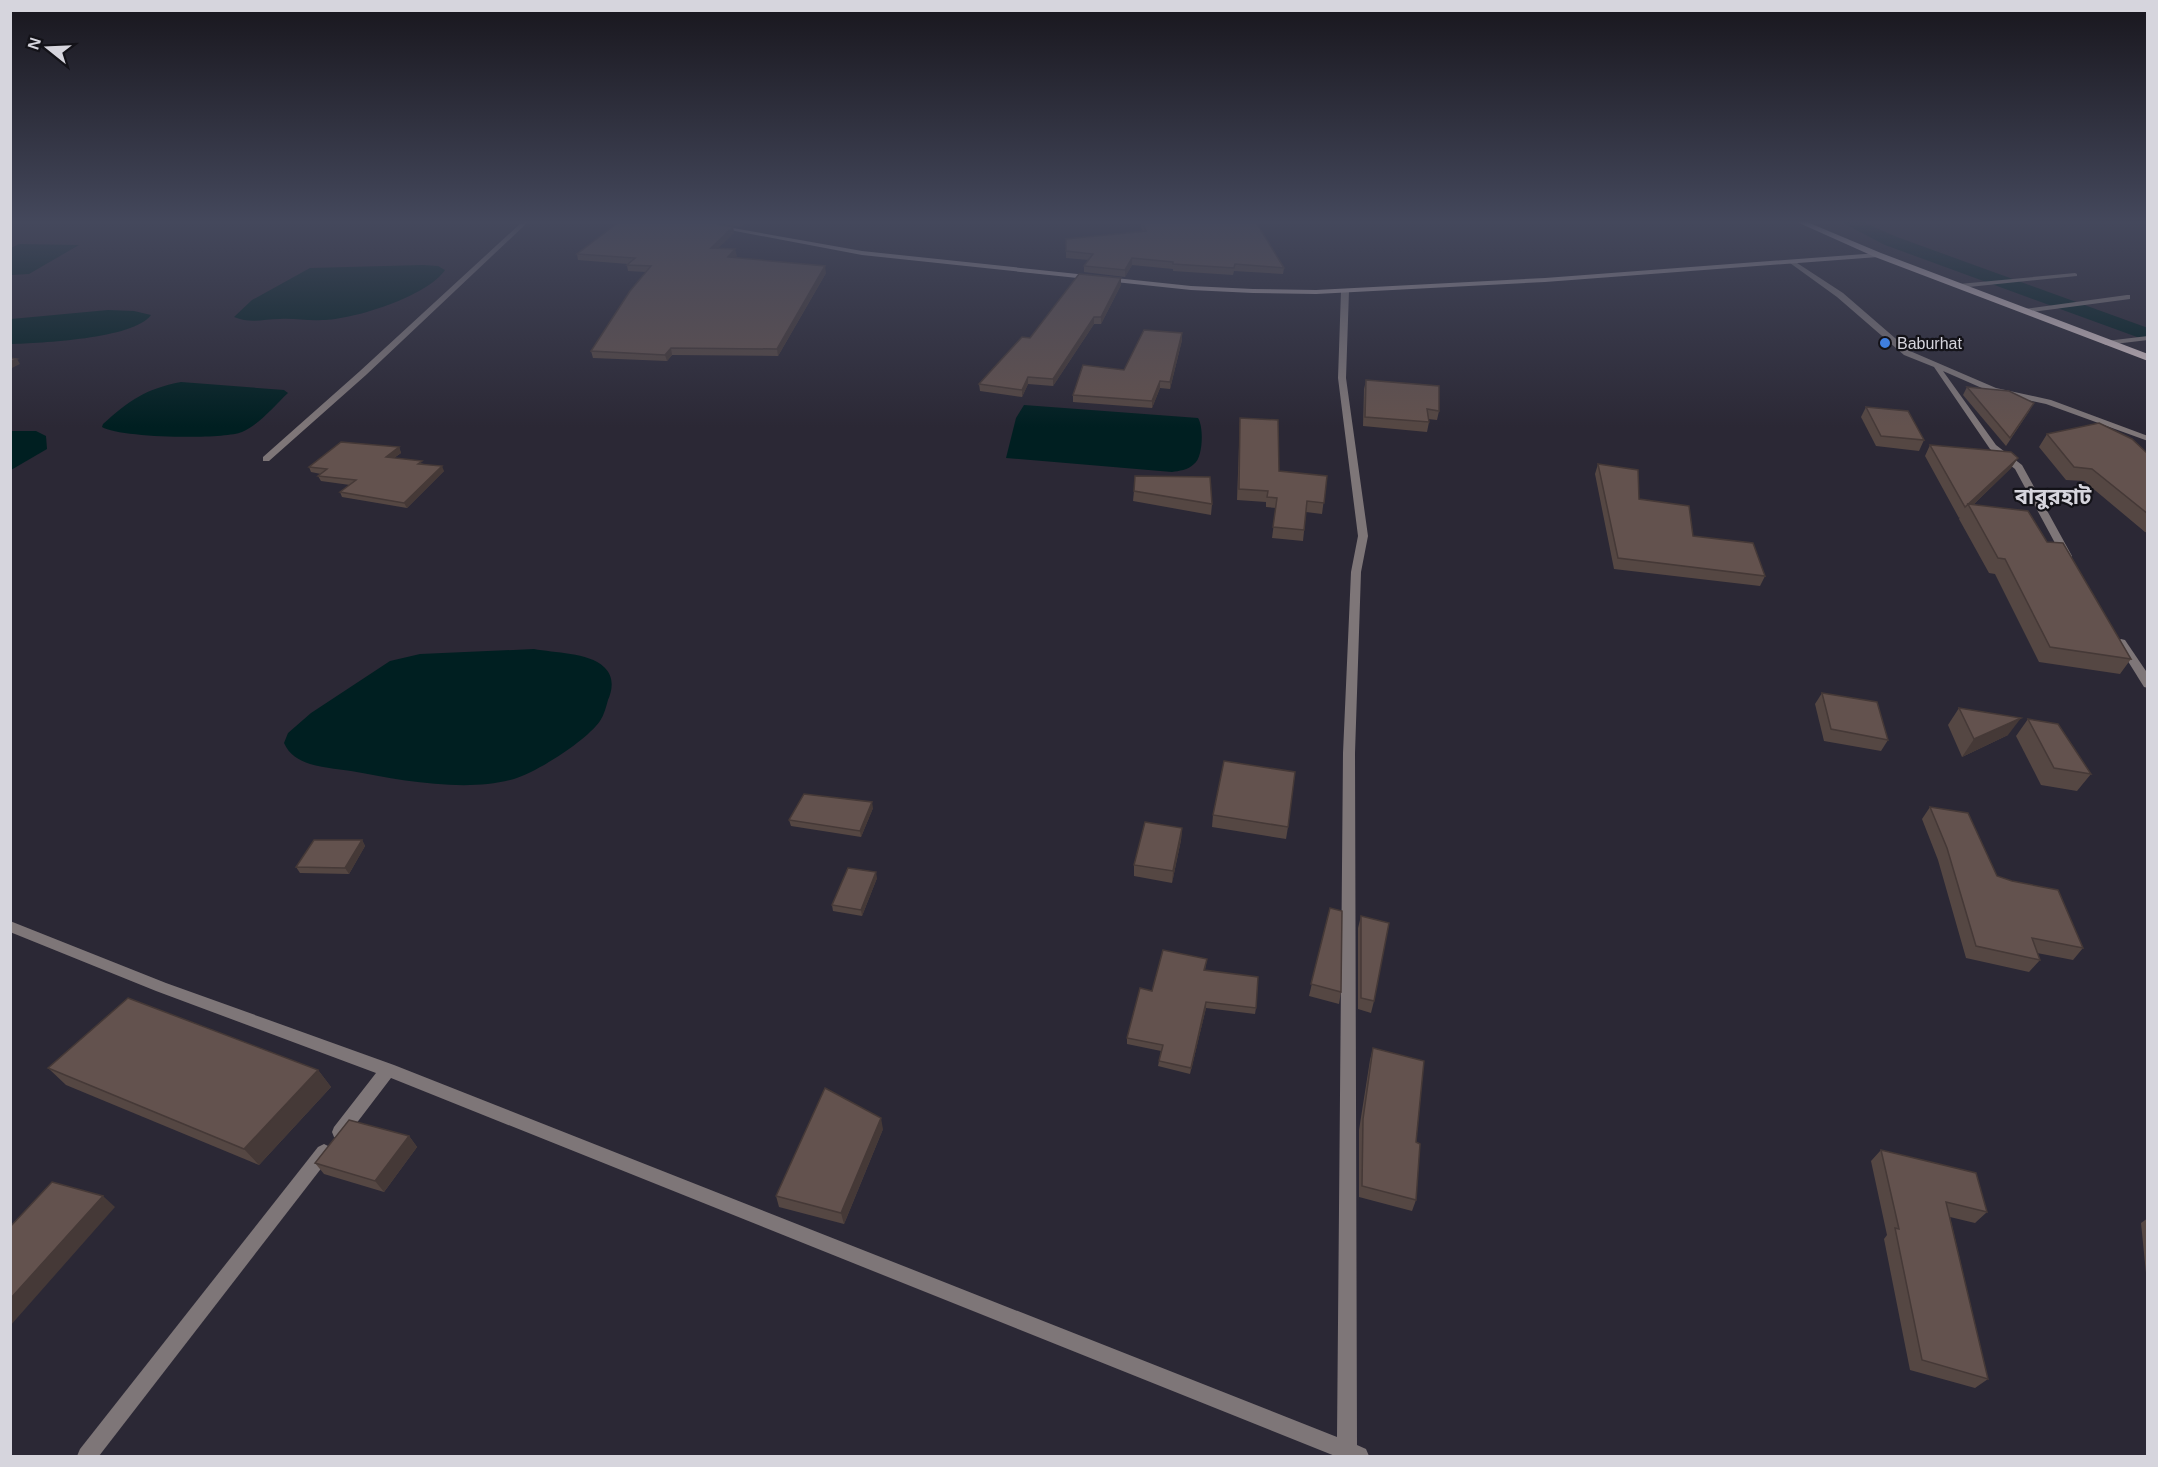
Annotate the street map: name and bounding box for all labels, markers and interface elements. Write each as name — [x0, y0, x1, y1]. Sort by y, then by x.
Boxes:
north arrow — [18, 18, 78, 78]
text: N — [24, 35, 44, 52]
place label: Baburhat — [1897, 335, 1962, 352]
marker: Baburhat — [1878, 336, 1892, 350]
district label: বাবুরহাট — [2014, 484, 2092, 510]

